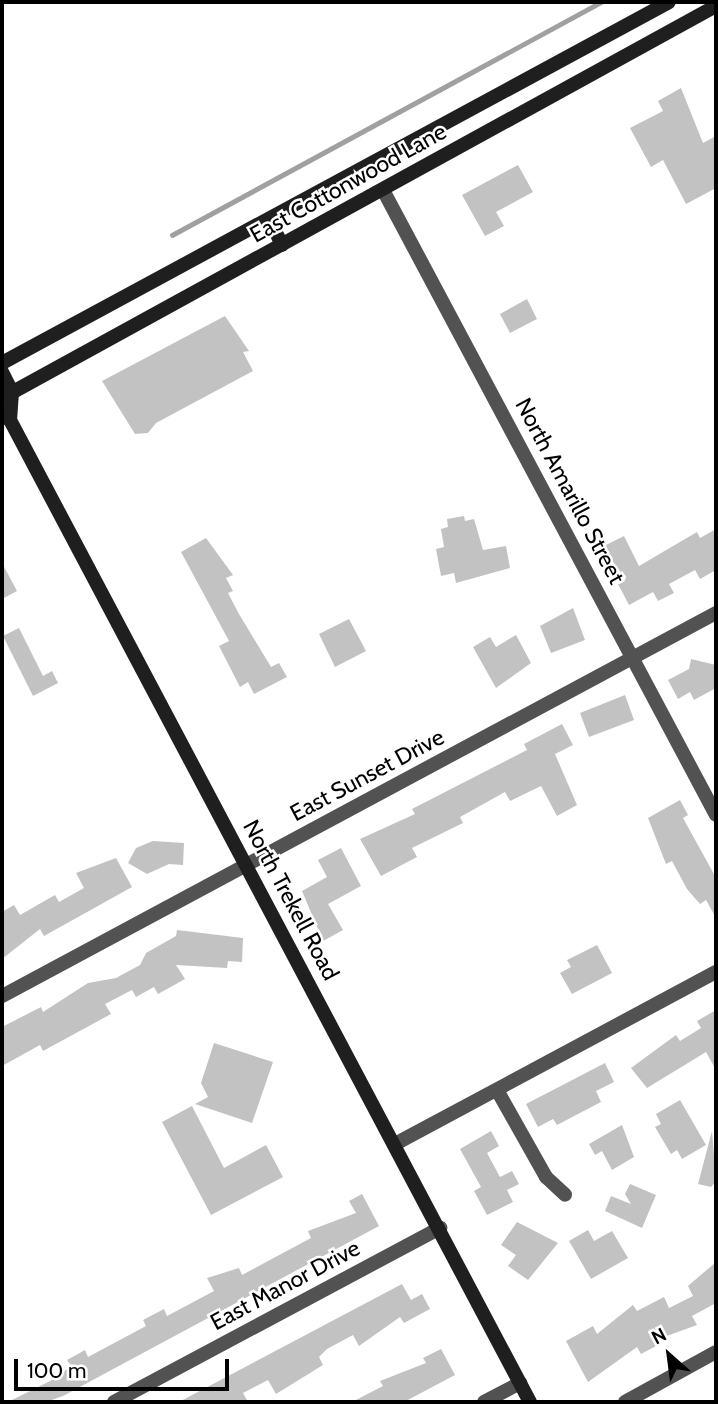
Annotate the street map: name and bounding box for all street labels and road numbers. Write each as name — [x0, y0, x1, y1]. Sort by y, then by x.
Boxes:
street label: East Cottonwood Lane — [245, 118, 451, 248]
street label: North Amarillo Street — [509, 393, 631, 589]
street label: East Sunset Drive — [285, 723, 449, 827]
street label: North Trekell Road — [237, 815, 345, 985]
street label: East Manor Drive — [206, 1234, 364, 1336]

